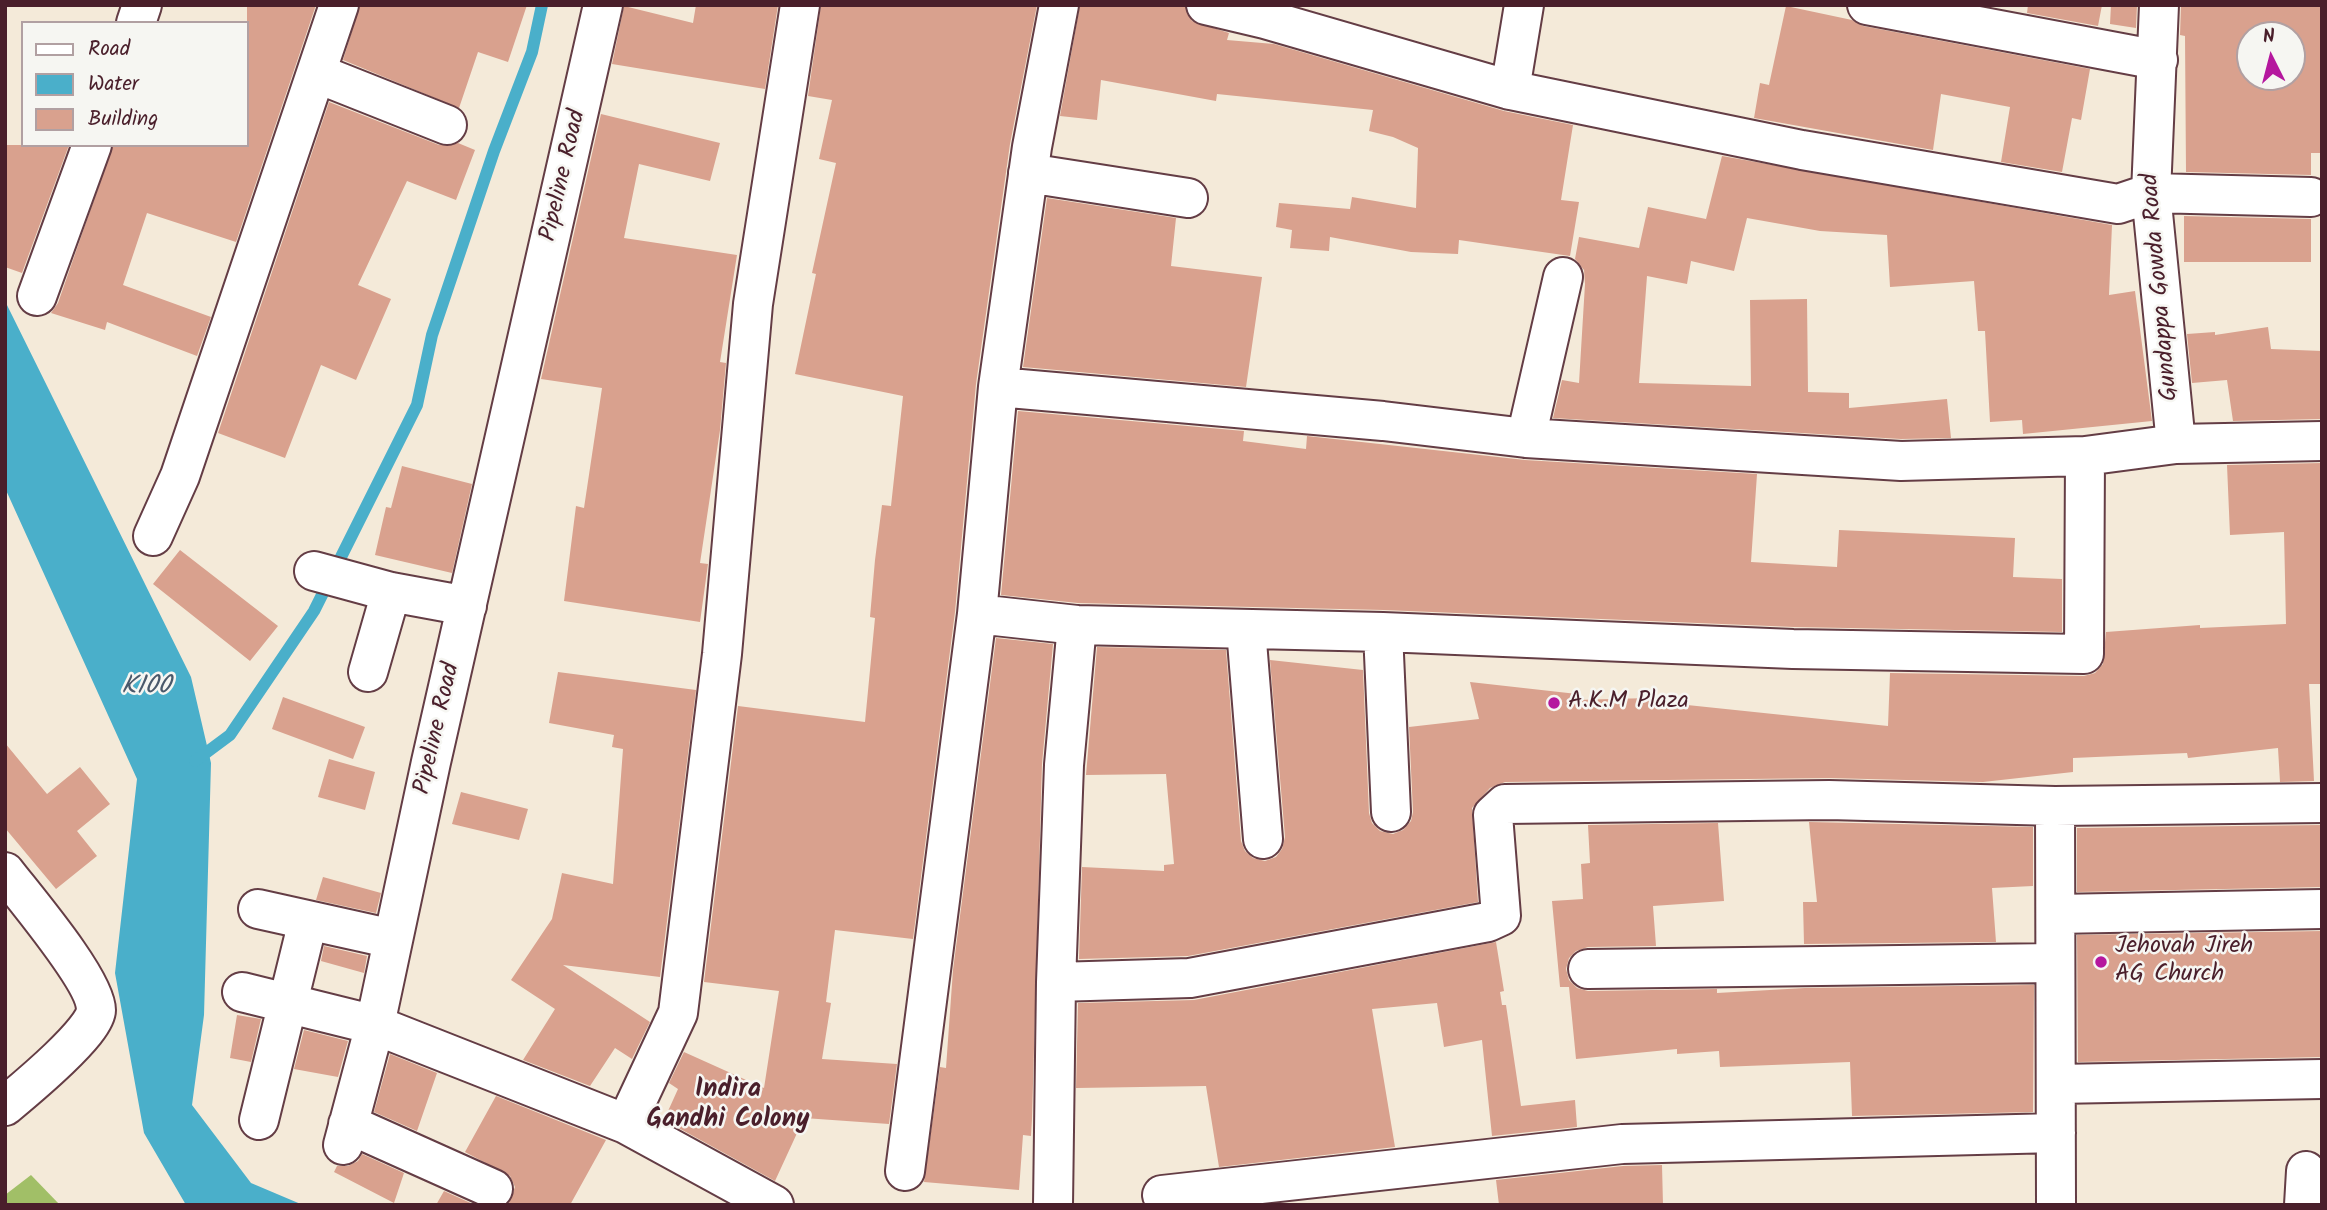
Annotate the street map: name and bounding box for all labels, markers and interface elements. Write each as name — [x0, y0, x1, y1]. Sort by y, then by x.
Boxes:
legend — [21, 21, 248, 147]
north arrow — [2236, 21, 2306, 91]
text: N — [2261, 22, 2277, 53]
text: Road — [88, 33, 130, 66]
text: Water — [88, 68, 139, 101]
text: Building — [88, 103, 158, 136]
street label: Pipeline Road — [536, 108, 594, 244]
street label: Gundappa Gowda Road — [2138, 172, 2186, 402]
street label: Pipeline Road — [410, 661, 468, 797]
water label: K100 — [121, 673, 171, 705]
place label: A.K.M Plaza — [1568, 689, 1689, 717]
marker: A.K.M Plaza — [1546, 695, 1562, 711]
place label: Jehovah Jireh AG Church — [2115, 934, 2253, 990]
marker: Jehovah Jireh AG Church — [2093, 954, 2109, 970]
district label: Indira Gandhi Colony — [646, 1076, 810, 1138]

